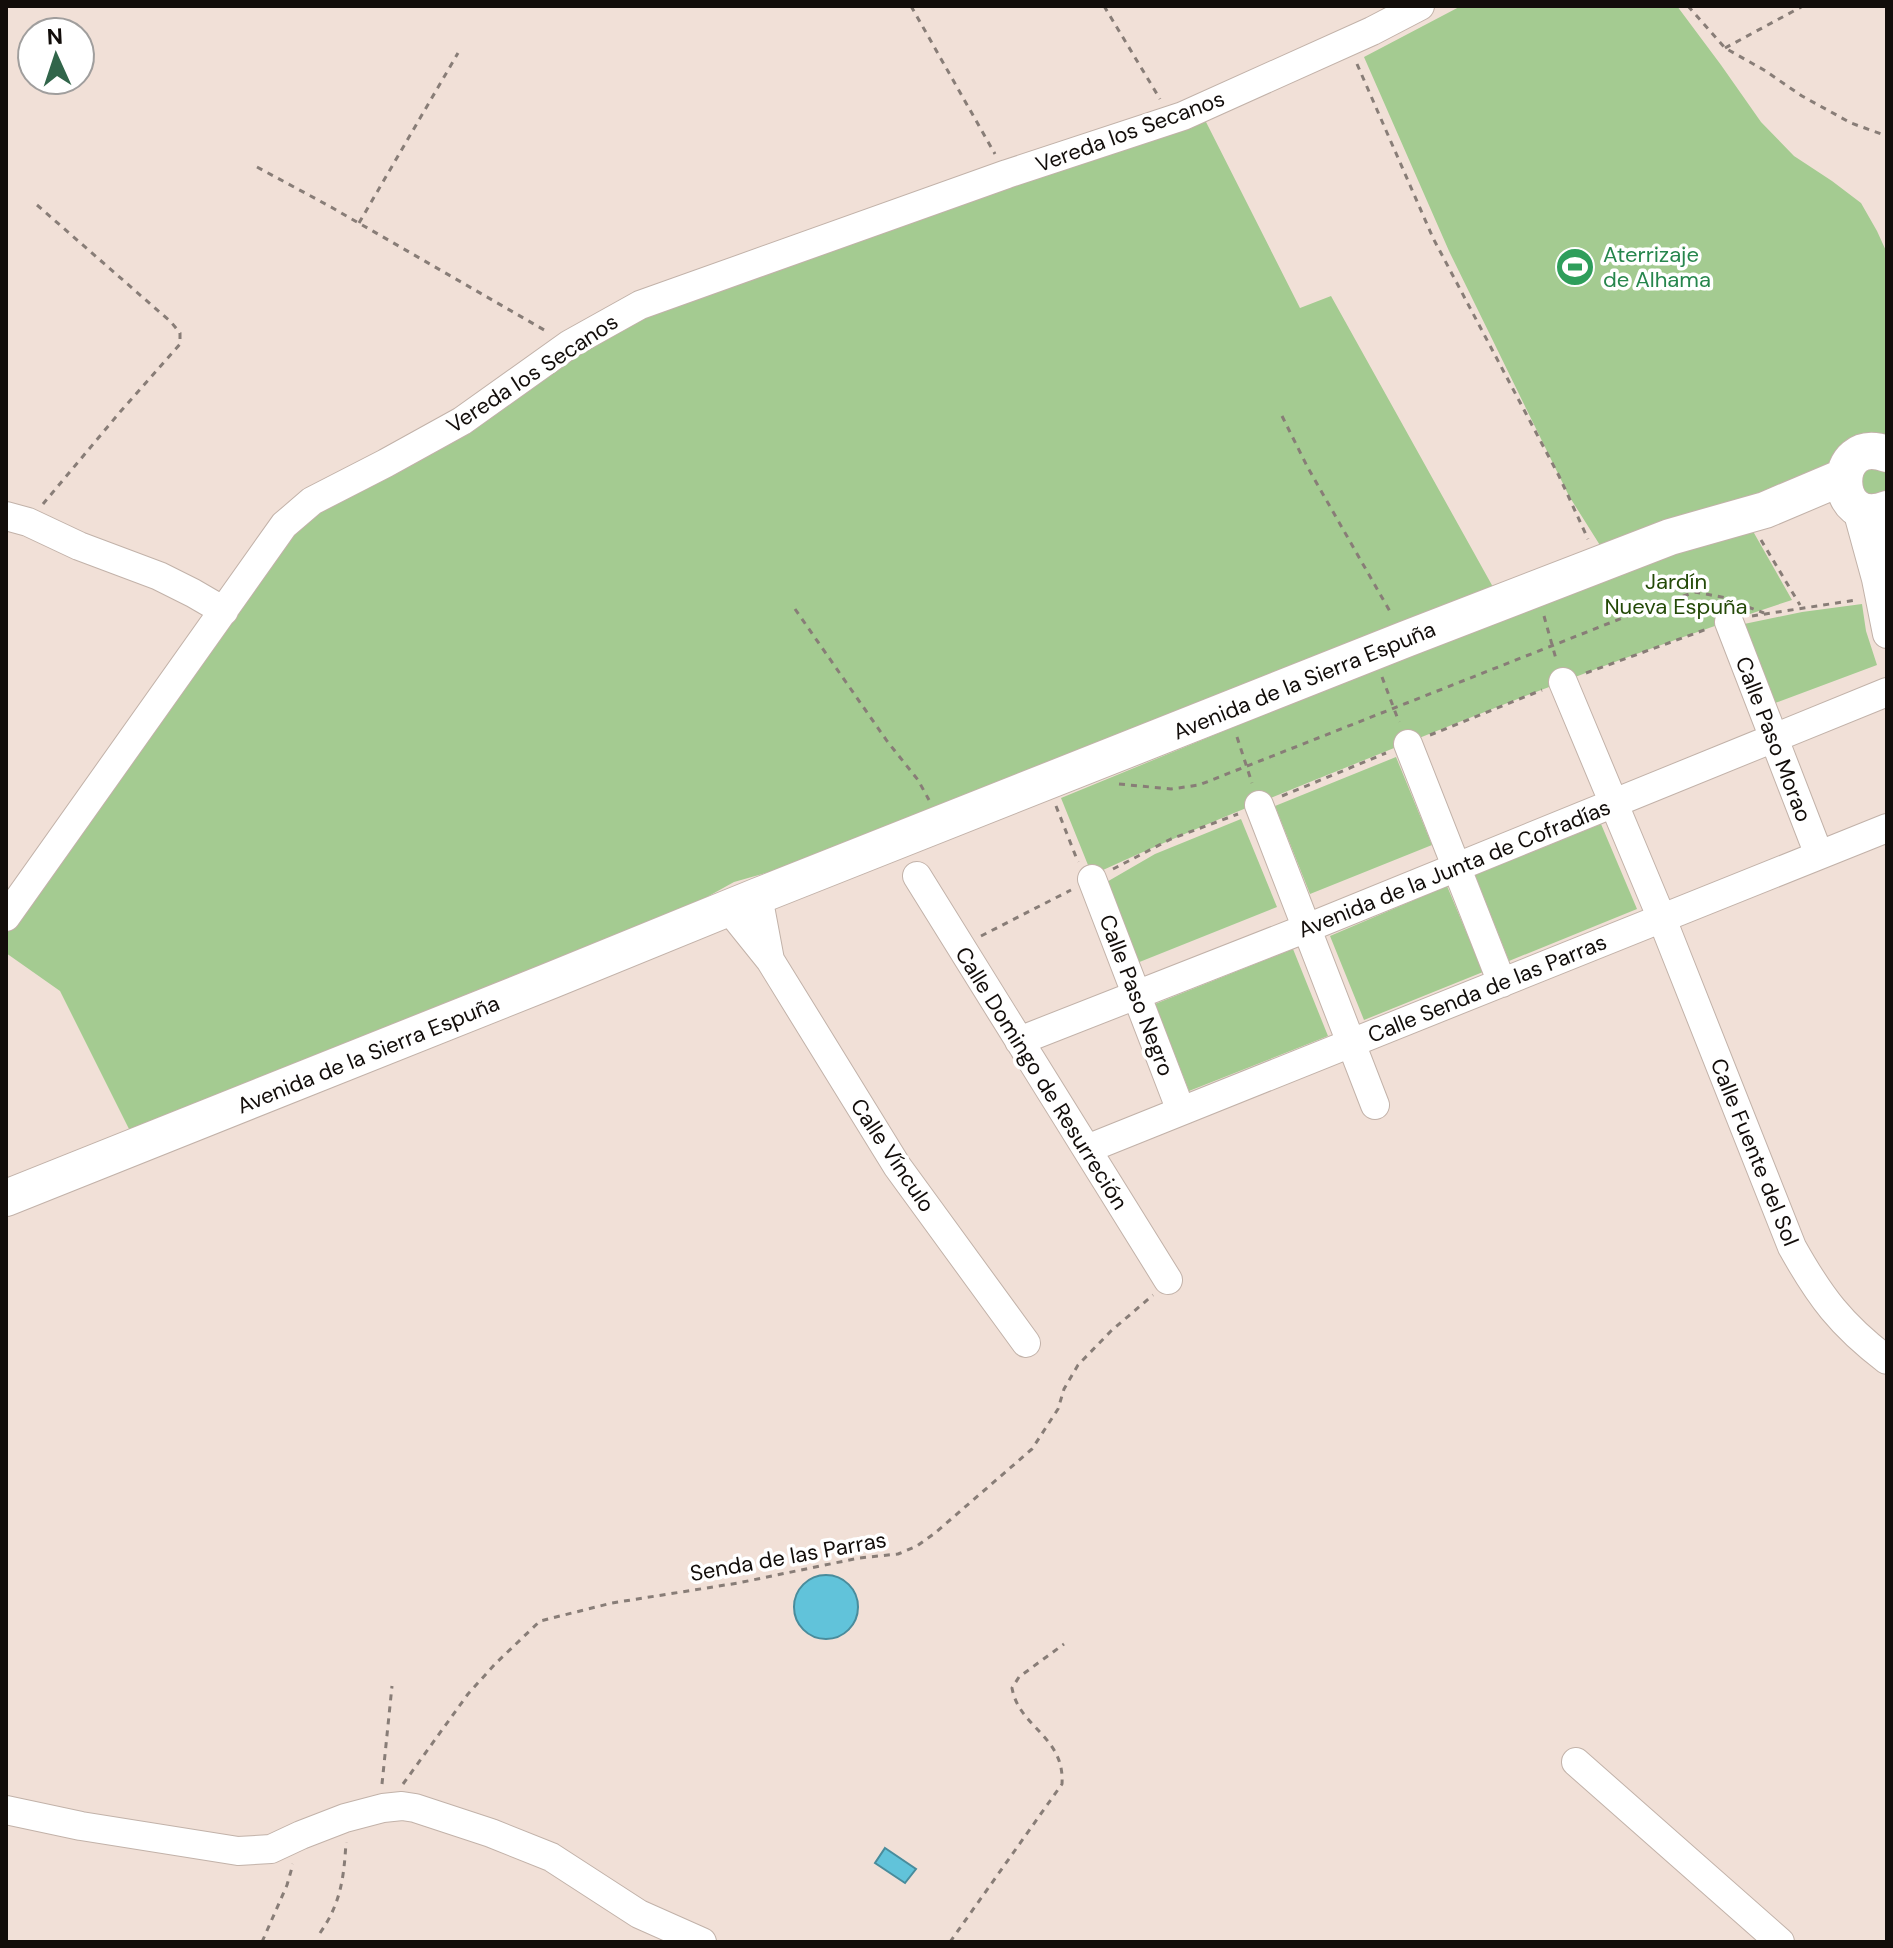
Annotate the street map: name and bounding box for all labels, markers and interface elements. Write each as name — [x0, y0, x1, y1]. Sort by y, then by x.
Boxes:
north arrow — [16, 16, 96, 96]
text: N — [46, 22, 64, 51]
street label: Vereda los Secanos — [1032, 84, 1229, 179]
place label: Aterrizaje de Alhama — [1603, 240, 1711, 294]
sports icon: Aterrizaje de Alhama — [1554, 246, 1596, 288]
street label: Vereda los Secanos — [441, 307, 624, 440]
park label: Jardín Nueva Espuña — [1604, 567, 1748, 621]
street label: Avenida de la Sierra Espuña — [1169, 614, 1440, 746]
street label: Calle Paso Morao — [1729, 652, 1818, 826]
street label: Avenida de la Junta de Cofradías — [1294, 792, 1615, 945]
street label: Calle Paso Negro — [1092, 910, 1181, 1080]
street label: Calle Senda de las Parras — [1364, 927, 1611, 1050]
street label: Calle Domingo de Resurreción — [948, 941, 1135, 1215]
street label: Avenida de la Sierra Espuña — [233, 988, 504, 1120]
street label: Calle Fuente del Sol — [1704, 1054, 1805, 1250]
street label: Calle Vínculo — [844, 1093, 941, 1218]
street label: Senda de las Parras — [688, 1525, 889, 1588]

